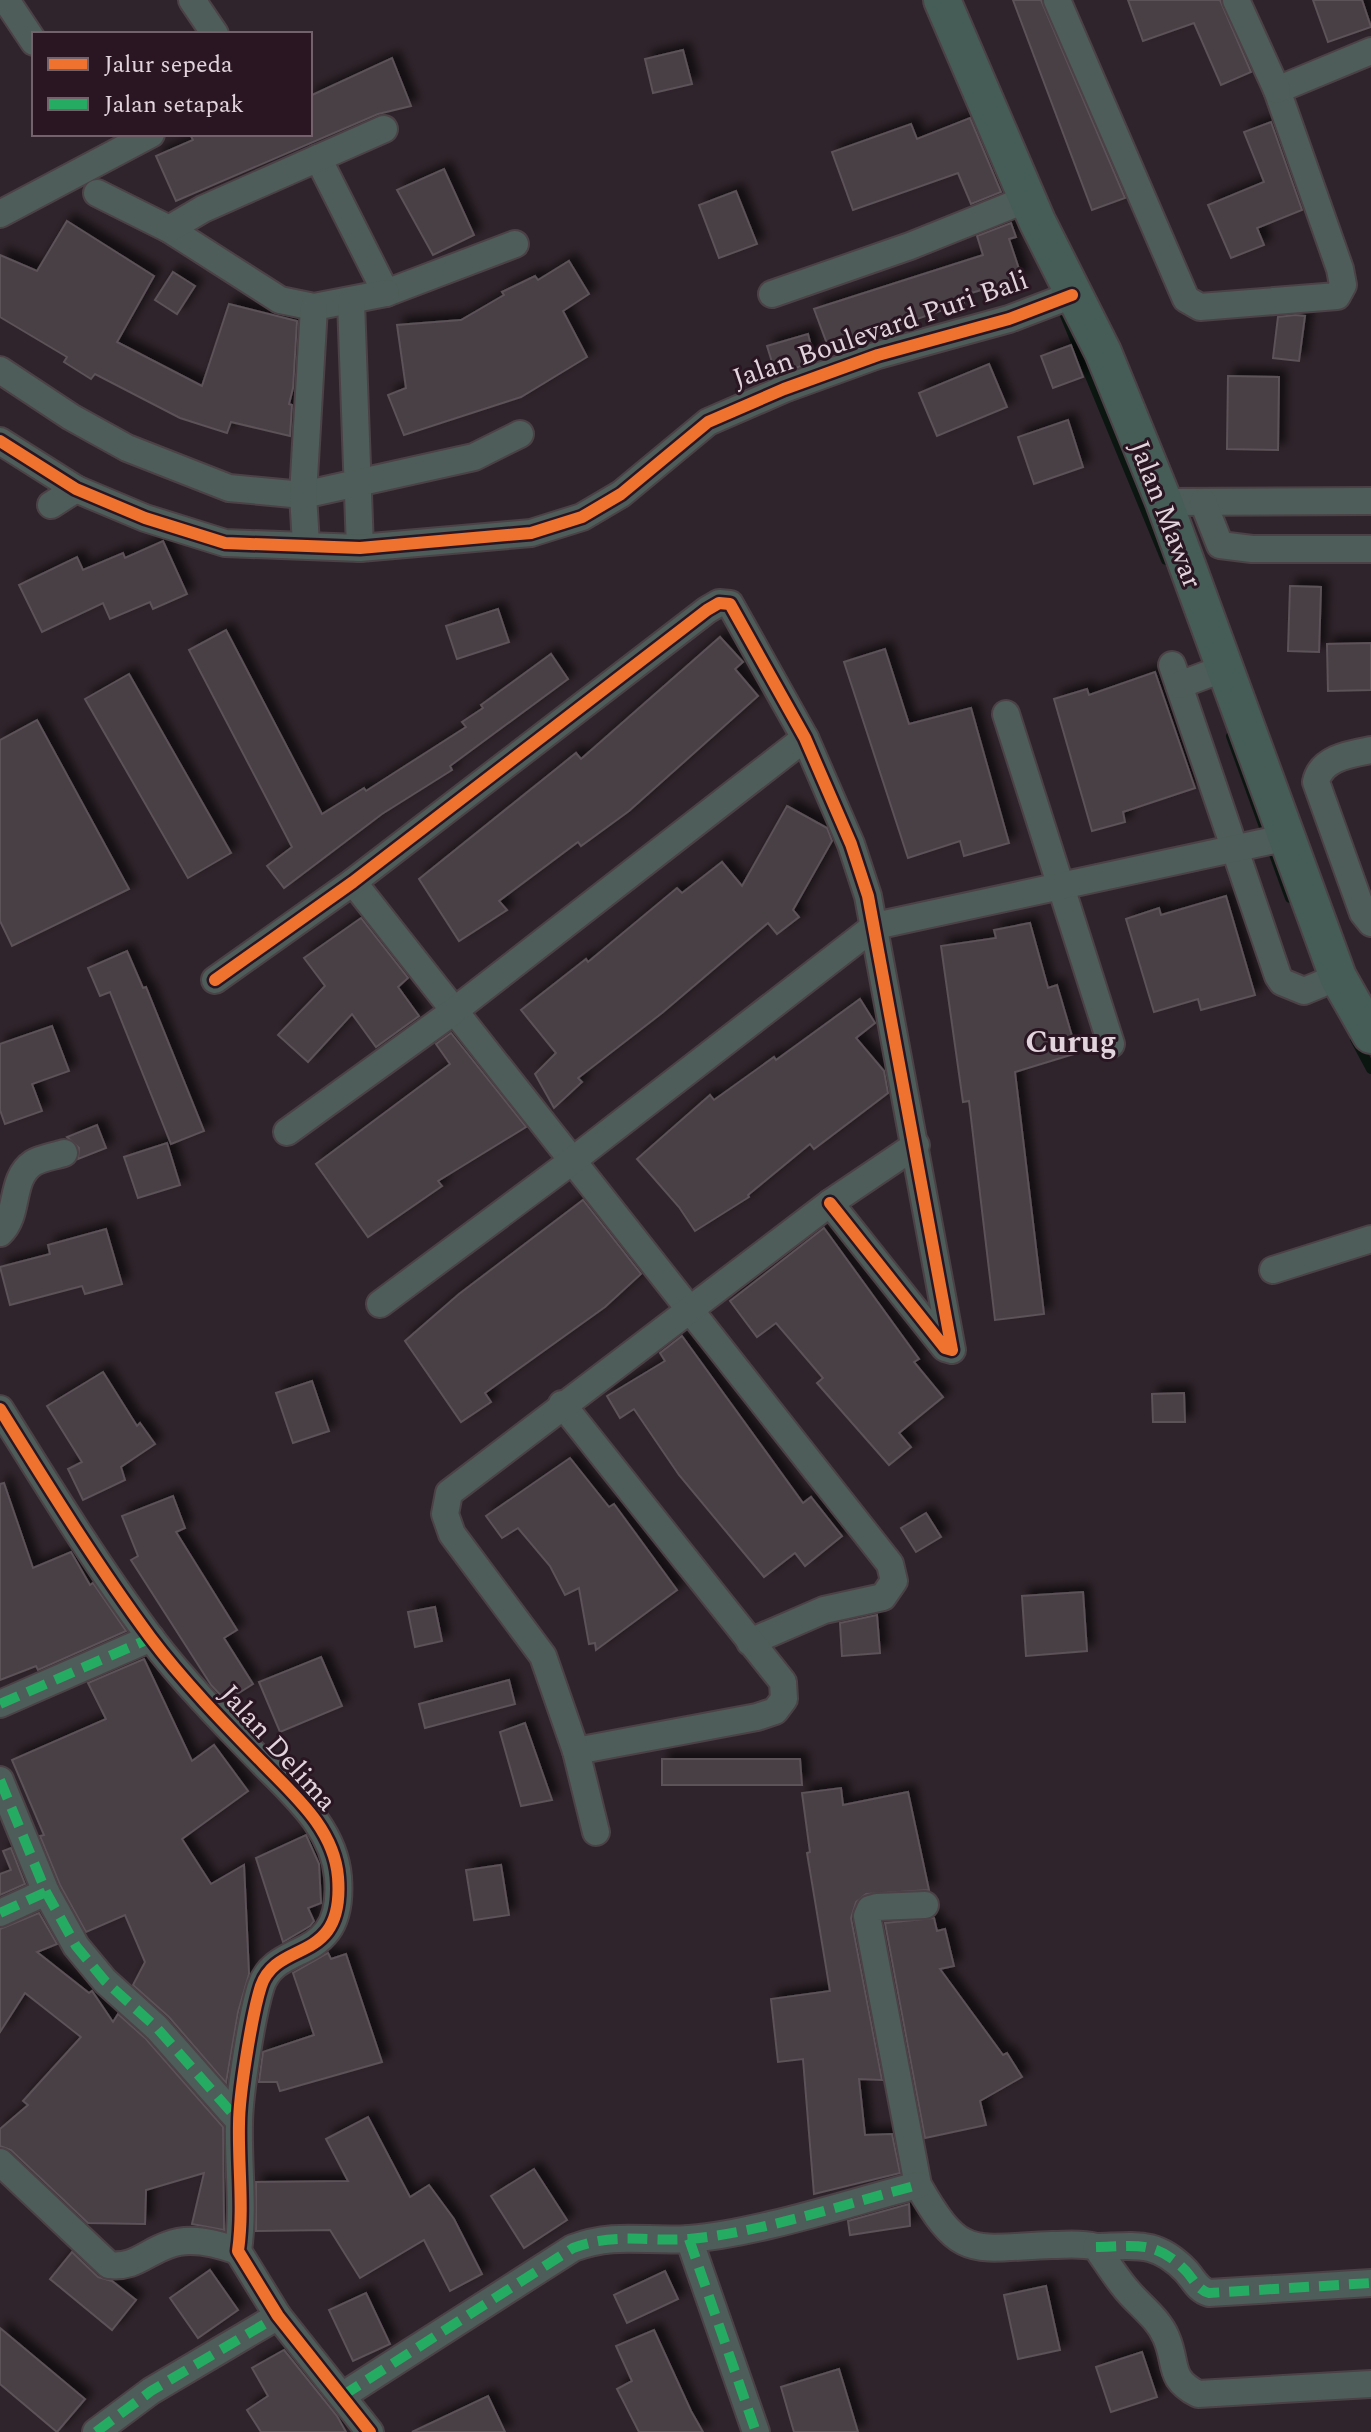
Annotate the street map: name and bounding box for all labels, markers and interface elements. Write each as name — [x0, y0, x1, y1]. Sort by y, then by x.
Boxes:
legend — [32, 32, 312, 136]
text: Jalur sepeda — [104, 47, 233, 83]
text: Jalan setapak — [104, 87, 244, 123]
street label: Jalan Boulevard Puri Bali — [727, 259, 1034, 400]
street label: Jalan Mawar — [1118, 434, 1213, 595]
district label: Curug — [1025, 1018, 1117, 1067]
street label: Jalan Delima — [209, 1675, 347, 1822]

